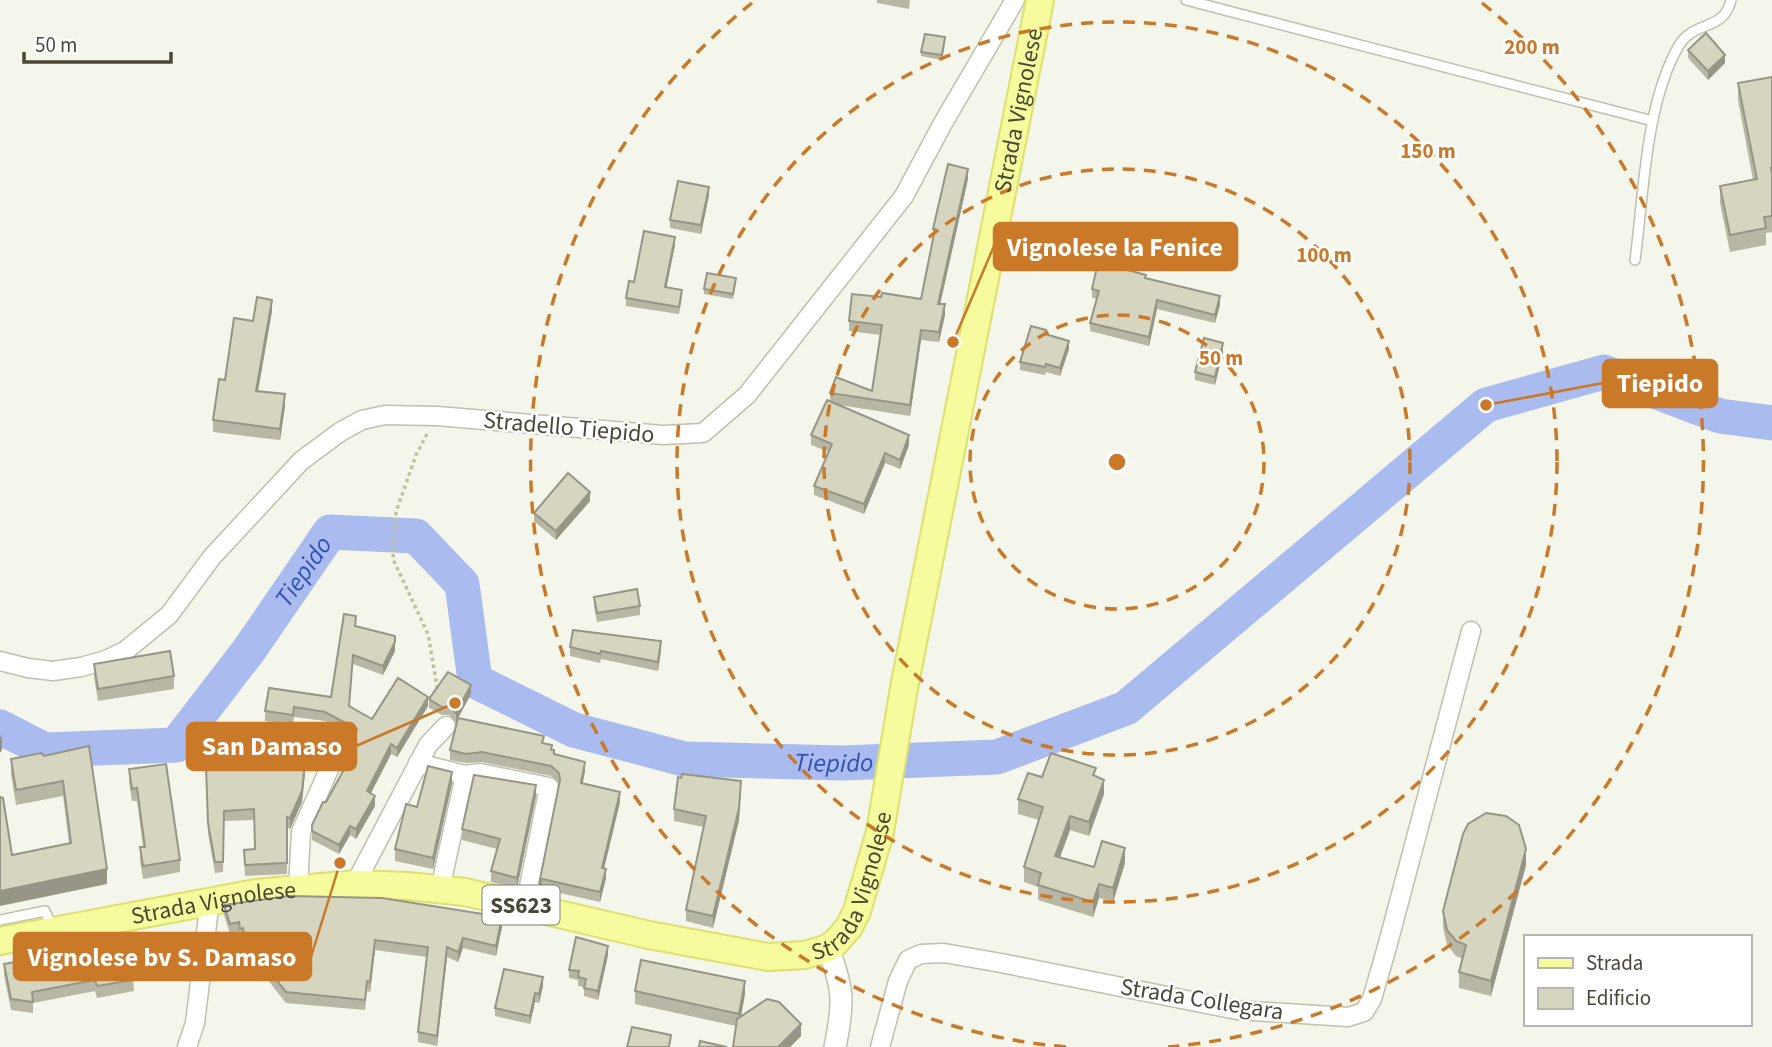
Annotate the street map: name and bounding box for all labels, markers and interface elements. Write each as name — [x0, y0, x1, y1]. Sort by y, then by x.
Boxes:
scale bar — [24, 21, 172, 65]
street label: Strada Vignolese — [985, 25, 1052, 196]
text: 50 m — [35, 30, 77, 60]
text: 200 m — [1504, 32, 1560, 62]
text: 150 m — [1400, 136, 1456, 166]
callout: Vignolese la Fenice — [994, 223, 1237, 270]
text: Vignolese la Fenice — [1006, 229, 1223, 266]
text: 100 m — [1296, 240, 1352, 270]
text: 50 m — [1199, 343, 1243, 373]
callout: Tiepido — [1603, 360, 1717, 407]
text: Tiepido — [1617, 365, 1703, 402]
street label: Stradello Tiepido — [482, 403, 656, 452]
centre of rings — [1105, 450, 1129, 474]
water label: Tiepido — [266, 528, 341, 615]
callout: San Damaso — [187, 723, 356, 770]
text: San Damaso — [202, 728, 342, 765]
water label: Tiepido — [794, 744, 874, 782]
street label: Strada Vignolese — [807, 809, 901, 970]
street label: Strada Vignolese — [128, 872, 298, 934]
road number: SS623 — [482, 885, 560, 924]
callout: Vignolese bv S. Damaso — [14, 933, 311, 980]
legend — [1524, 935, 1751, 1026]
text: Vignolese bv S. Damaso — [27, 939, 297, 976]
text: Strada — [1586, 948, 1643, 978]
street label: Strada Collegara — [1118, 969, 1286, 1030]
text: Edificio — [1586, 983, 1651, 1013]

